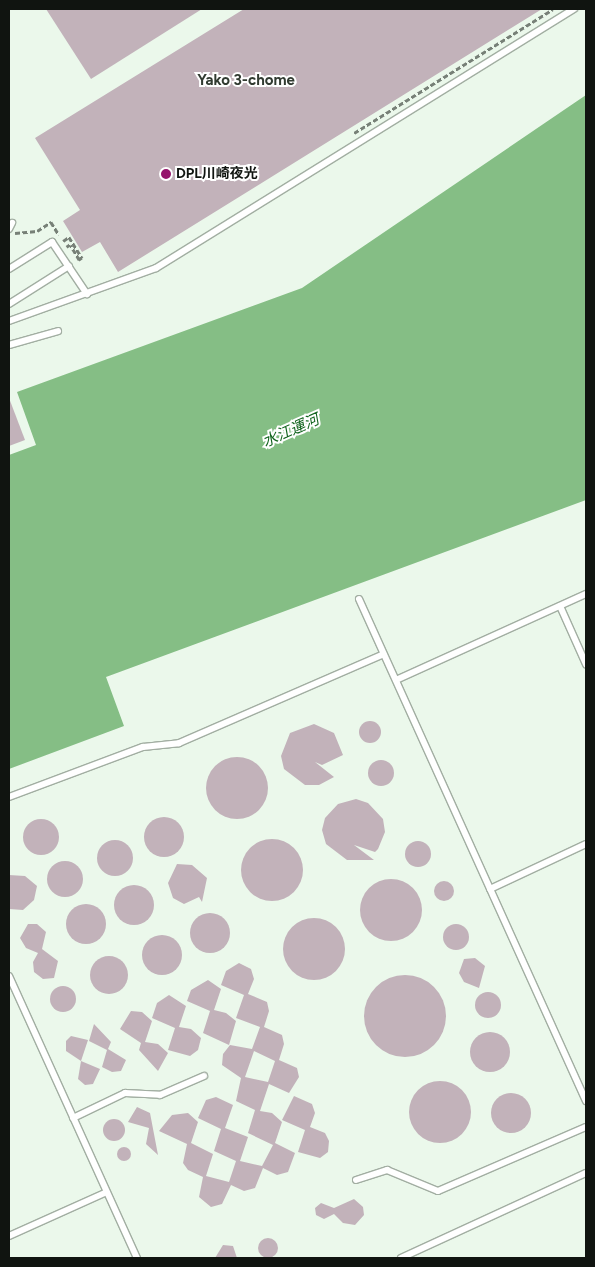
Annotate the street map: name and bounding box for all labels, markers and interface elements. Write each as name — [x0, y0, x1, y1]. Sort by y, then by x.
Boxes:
district label: Yako 3-chome — [197, 72, 295, 90]
place label: DPL川崎夜光 — [176, 166, 258, 182]
marker: DPL川崎夜光 — [160, 168, 172, 180]
water label: 水江運河 — [260, 411, 322, 451]

